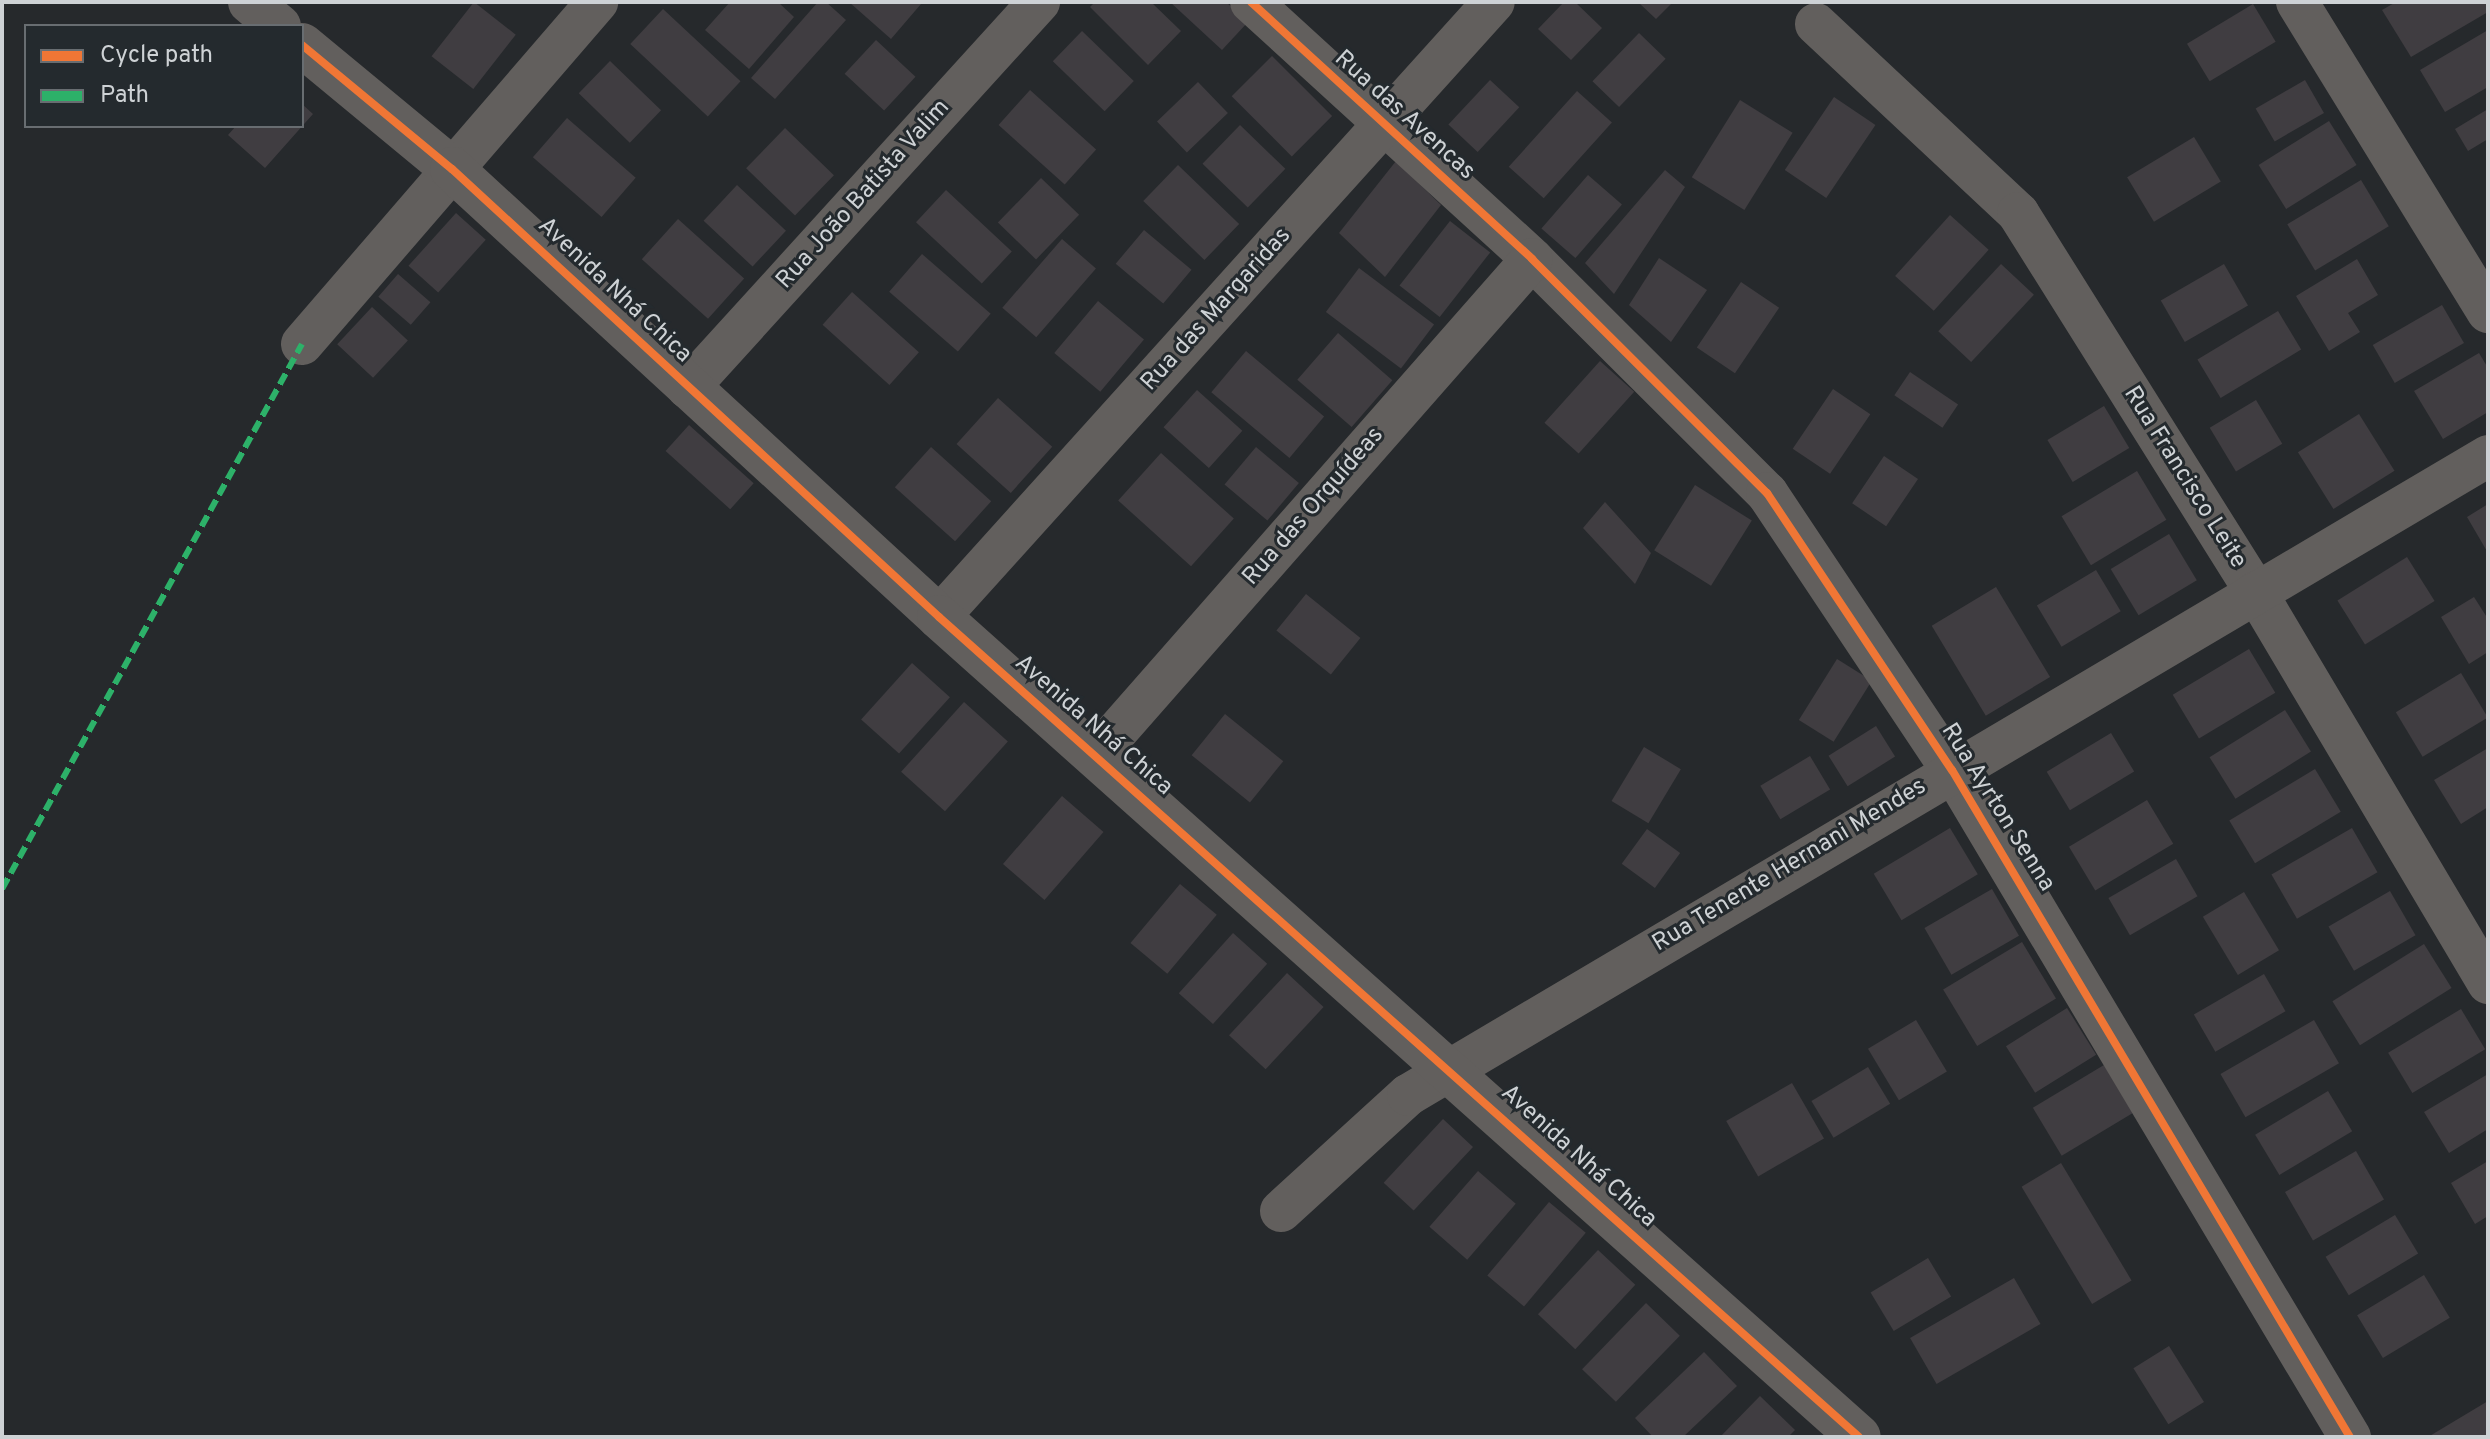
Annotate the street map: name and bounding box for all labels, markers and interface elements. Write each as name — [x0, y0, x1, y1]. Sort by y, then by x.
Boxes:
legend — [24, 24, 304, 128]
text: Cycle path — [100, 41, 213, 71]
street label: Rua das Avencas — [1327, 45, 1481, 187]
text: Path — [100, 81, 149, 111]
street label: Rua João Batista Valim — [771, 94, 957, 296]
street label: Avenida Nhá Chica — [531, 212, 697, 370]
street label: Rua das Margaridas — [1136, 222, 1298, 398]
street label: Rua Francisco Leite — [2116, 382, 2252, 574]
street label: Rua das Orquídeas — [1237, 422, 1391, 592]
street label: Avenida Nhá Chica — [1008, 650, 1178, 802]
street label: Rua Ayrton Senna — [1933, 718, 2061, 898]
street label: Rua Tenente Hernani Mendes — [1648, 773, 1932, 959]
street label: Avenida Nhá Chica — [1494, 1079, 1662, 1235]

